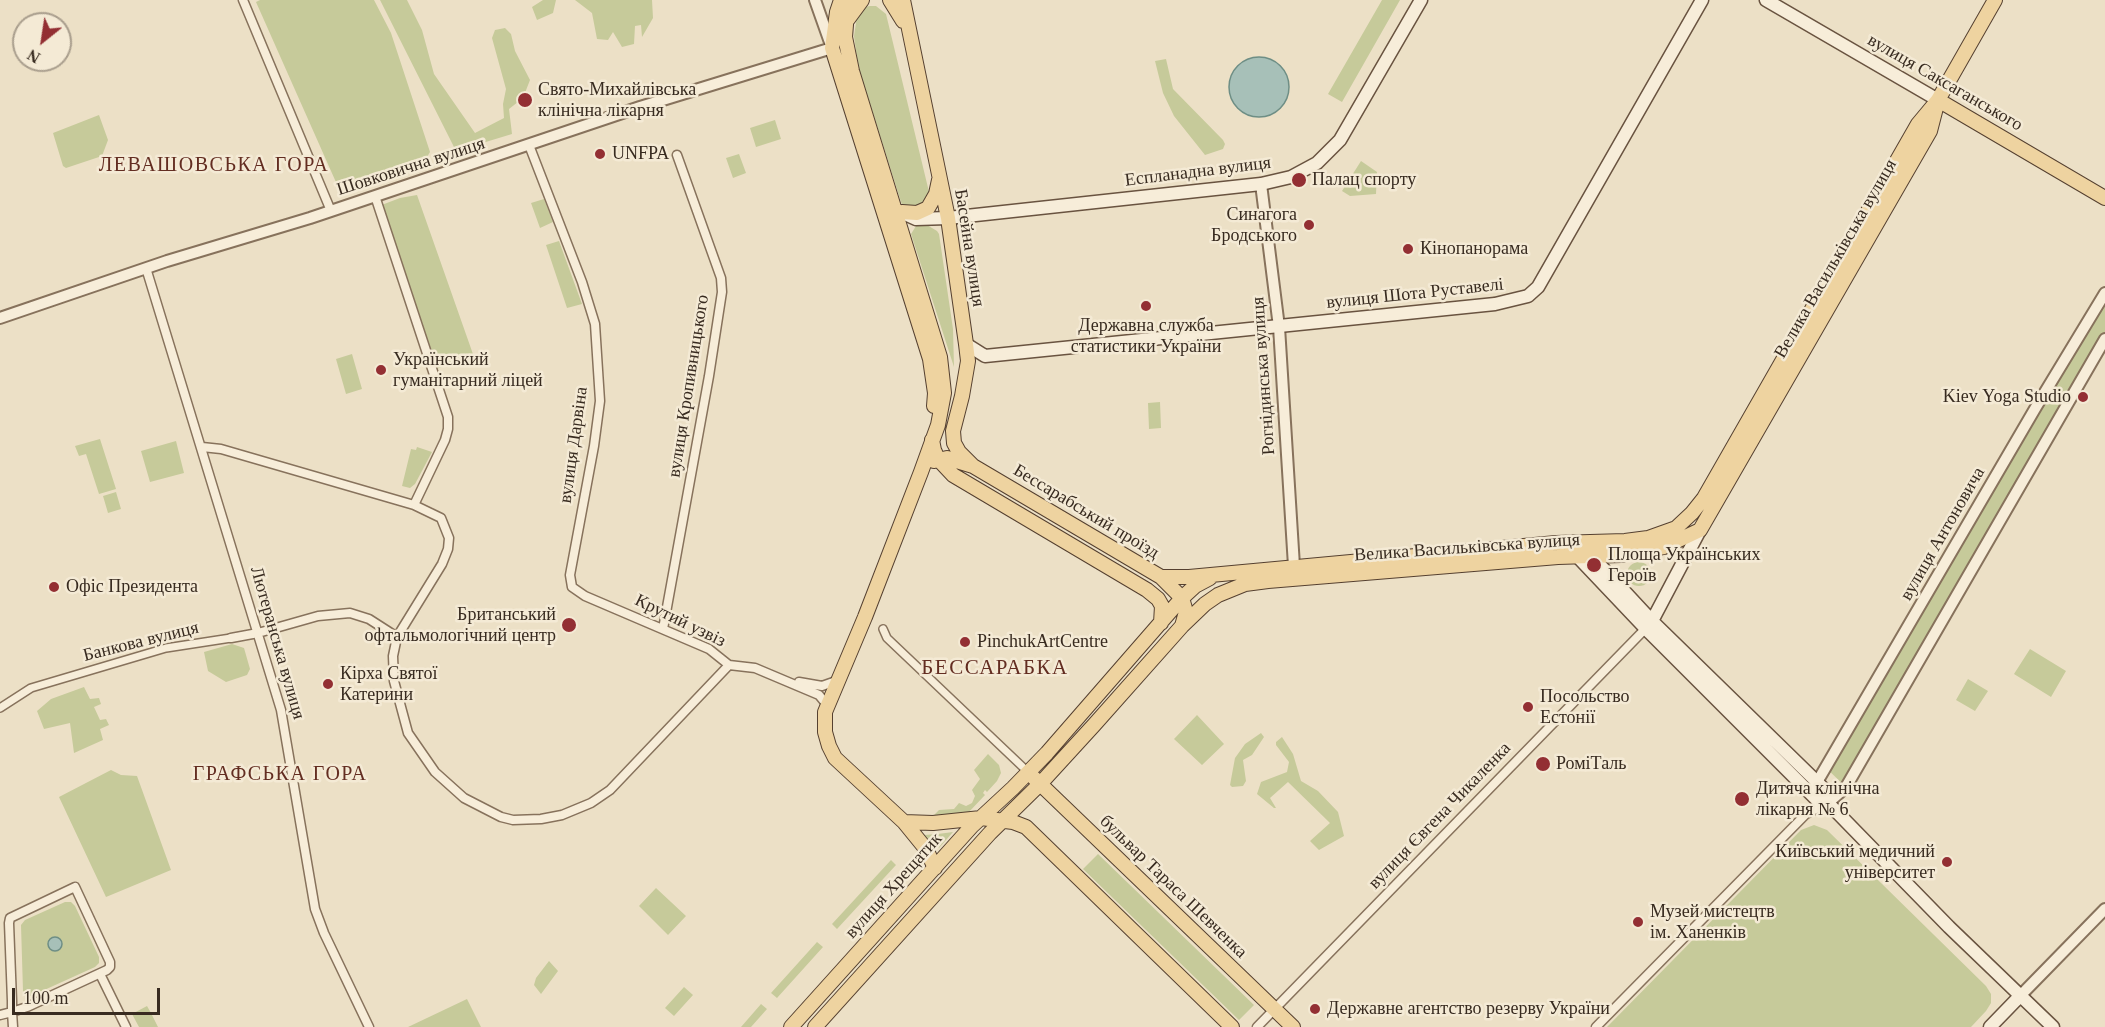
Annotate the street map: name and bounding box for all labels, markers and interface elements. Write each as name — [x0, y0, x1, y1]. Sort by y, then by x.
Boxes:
north arrow — [12, 12, 72, 72]
street label: вулиця Саксаганського — [1864, 30, 2026, 136]
text: N — [24, 46, 43, 67]
place label: Свято-Михайлівська клінічна лікарня — [538, 79, 696, 122]
marker: Свято-Михайлівська клінічна лікарня — [516, 91, 534, 109]
street label: Шовковична вулиця — [334, 133, 488, 201]
place label: UNFPA — [612, 143, 669, 165]
marker: UNFPA — [593, 147, 607, 161]
street label: Еспланадна вулиця — [1124, 152, 1272, 192]
district label: ЛЕВАШОВСЬКА ГОРА — [99, 154, 329, 178]
street label: Велика Васильківська вулиця — [1770, 156, 1902, 362]
place label: Палац спорту — [1312, 169, 1416, 191]
marker: Палац спорту — [1290, 171, 1308, 189]
street label: Басейна вулиця — [949, 188, 989, 308]
place label: Синагога Бродського — [1211, 204, 1297, 246]
marker: Синагога Бродського — [1302, 218, 1316, 232]
place label: Кінопанорама — [1420, 238, 1528, 260]
marker: Кінопанорама — [1401, 242, 1415, 256]
street label: вулиця Шота Руставелі — [1325, 274, 1505, 314]
street label: вулиця Кропивницького — [664, 293, 714, 479]
street label: Рогнідинська вулиця — [1248, 296, 1280, 456]
marker: Державна служба статистики України — [1139, 299, 1153, 313]
place label: Державна служба статистики України — [1071, 315, 1221, 358]
place label: Український гуманітарний ліцей — [393, 349, 543, 392]
marker: Український гуманітарний ліцей — [374, 363, 388, 377]
street label: вулиця Дарвіна — [555, 385, 593, 505]
place label: Kiev Yoga Studio — [1943, 386, 2071, 408]
marker: Kiev Yoga Studio — [2076, 390, 2090, 404]
street label: Бессарабський проїзд — [1009, 460, 1163, 564]
street label: вулиця Антоновича — [1896, 464, 1990, 604]
street label: Велика Васильківська вулиця — [1353, 529, 1581, 567]
place label: Площа Українських Героїв — [1608, 544, 1760, 586]
marker: Площа Українських Героїв — [1585, 556, 1603, 574]
street label: Лютеранська вулиця — [245, 564, 309, 722]
place label: Офіс Президента — [66, 576, 198, 598]
marker: Офіс Президента — [47, 580, 61, 594]
street label: Крутий узвіз — [631, 590, 729, 652]
place label: Британський офтальмологічний центр — [365, 604, 556, 646]
marker: Британський офтальмологічний центр — [560, 616, 578, 634]
street label: Банкова вулиця — [81, 617, 201, 667]
place label: PinchukArtCentre — [977, 631, 1108, 653]
marker: PinchukArtCentre — [958, 635, 972, 649]
district label: БЕССАРАБКА — [921, 655, 1069, 681]
place label: Кірха Святої Катерини — [340, 663, 437, 706]
marker: Кірха Святої Катерини — [321, 677, 335, 691]
place label: Посольство Естонії — [1540, 686, 1630, 728]
marker: Посольство Естонії — [1521, 700, 1535, 714]
street label: вулиця Євгена Чикаленка — [1364, 738, 1516, 894]
place label: РоміТаль — [1556, 753, 1626, 775]
marker: РоміТаль — [1534, 755, 1552, 773]
district label: ГРАФСЬКА ГОРА — [193, 763, 367, 787]
place label: Дитяча клінічна лікарня № 6 — [1756, 778, 1879, 820]
marker: Дитяча клінічна лікарня № 6 — [1733, 790, 1751, 808]
street label: бульвар Тараса Шевченка — [1095, 811, 1251, 963]
street label: вулиця Хрещатик — [841, 829, 947, 943]
place label: Київський медичний університет — [1775, 841, 1935, 884]
marker: Київський медичний університет — [1940, 855, 1954, 869]
place label: Музей мистецтв ім. Ханенків — [1650, 901, 1775, 944]
marker: Музей мистецтв ім. Ханенків — [1631, 915, 1645, 929]
scale bar — [15, 976, 164, 1014]
text: 100 m — [23, 988, 69, 1008]
place label: Державне агентство резерву України — [1327, 998, 1610, 1020]
marker: Державне агентство резерву України — [1308, 1002, 1322, 1016]

